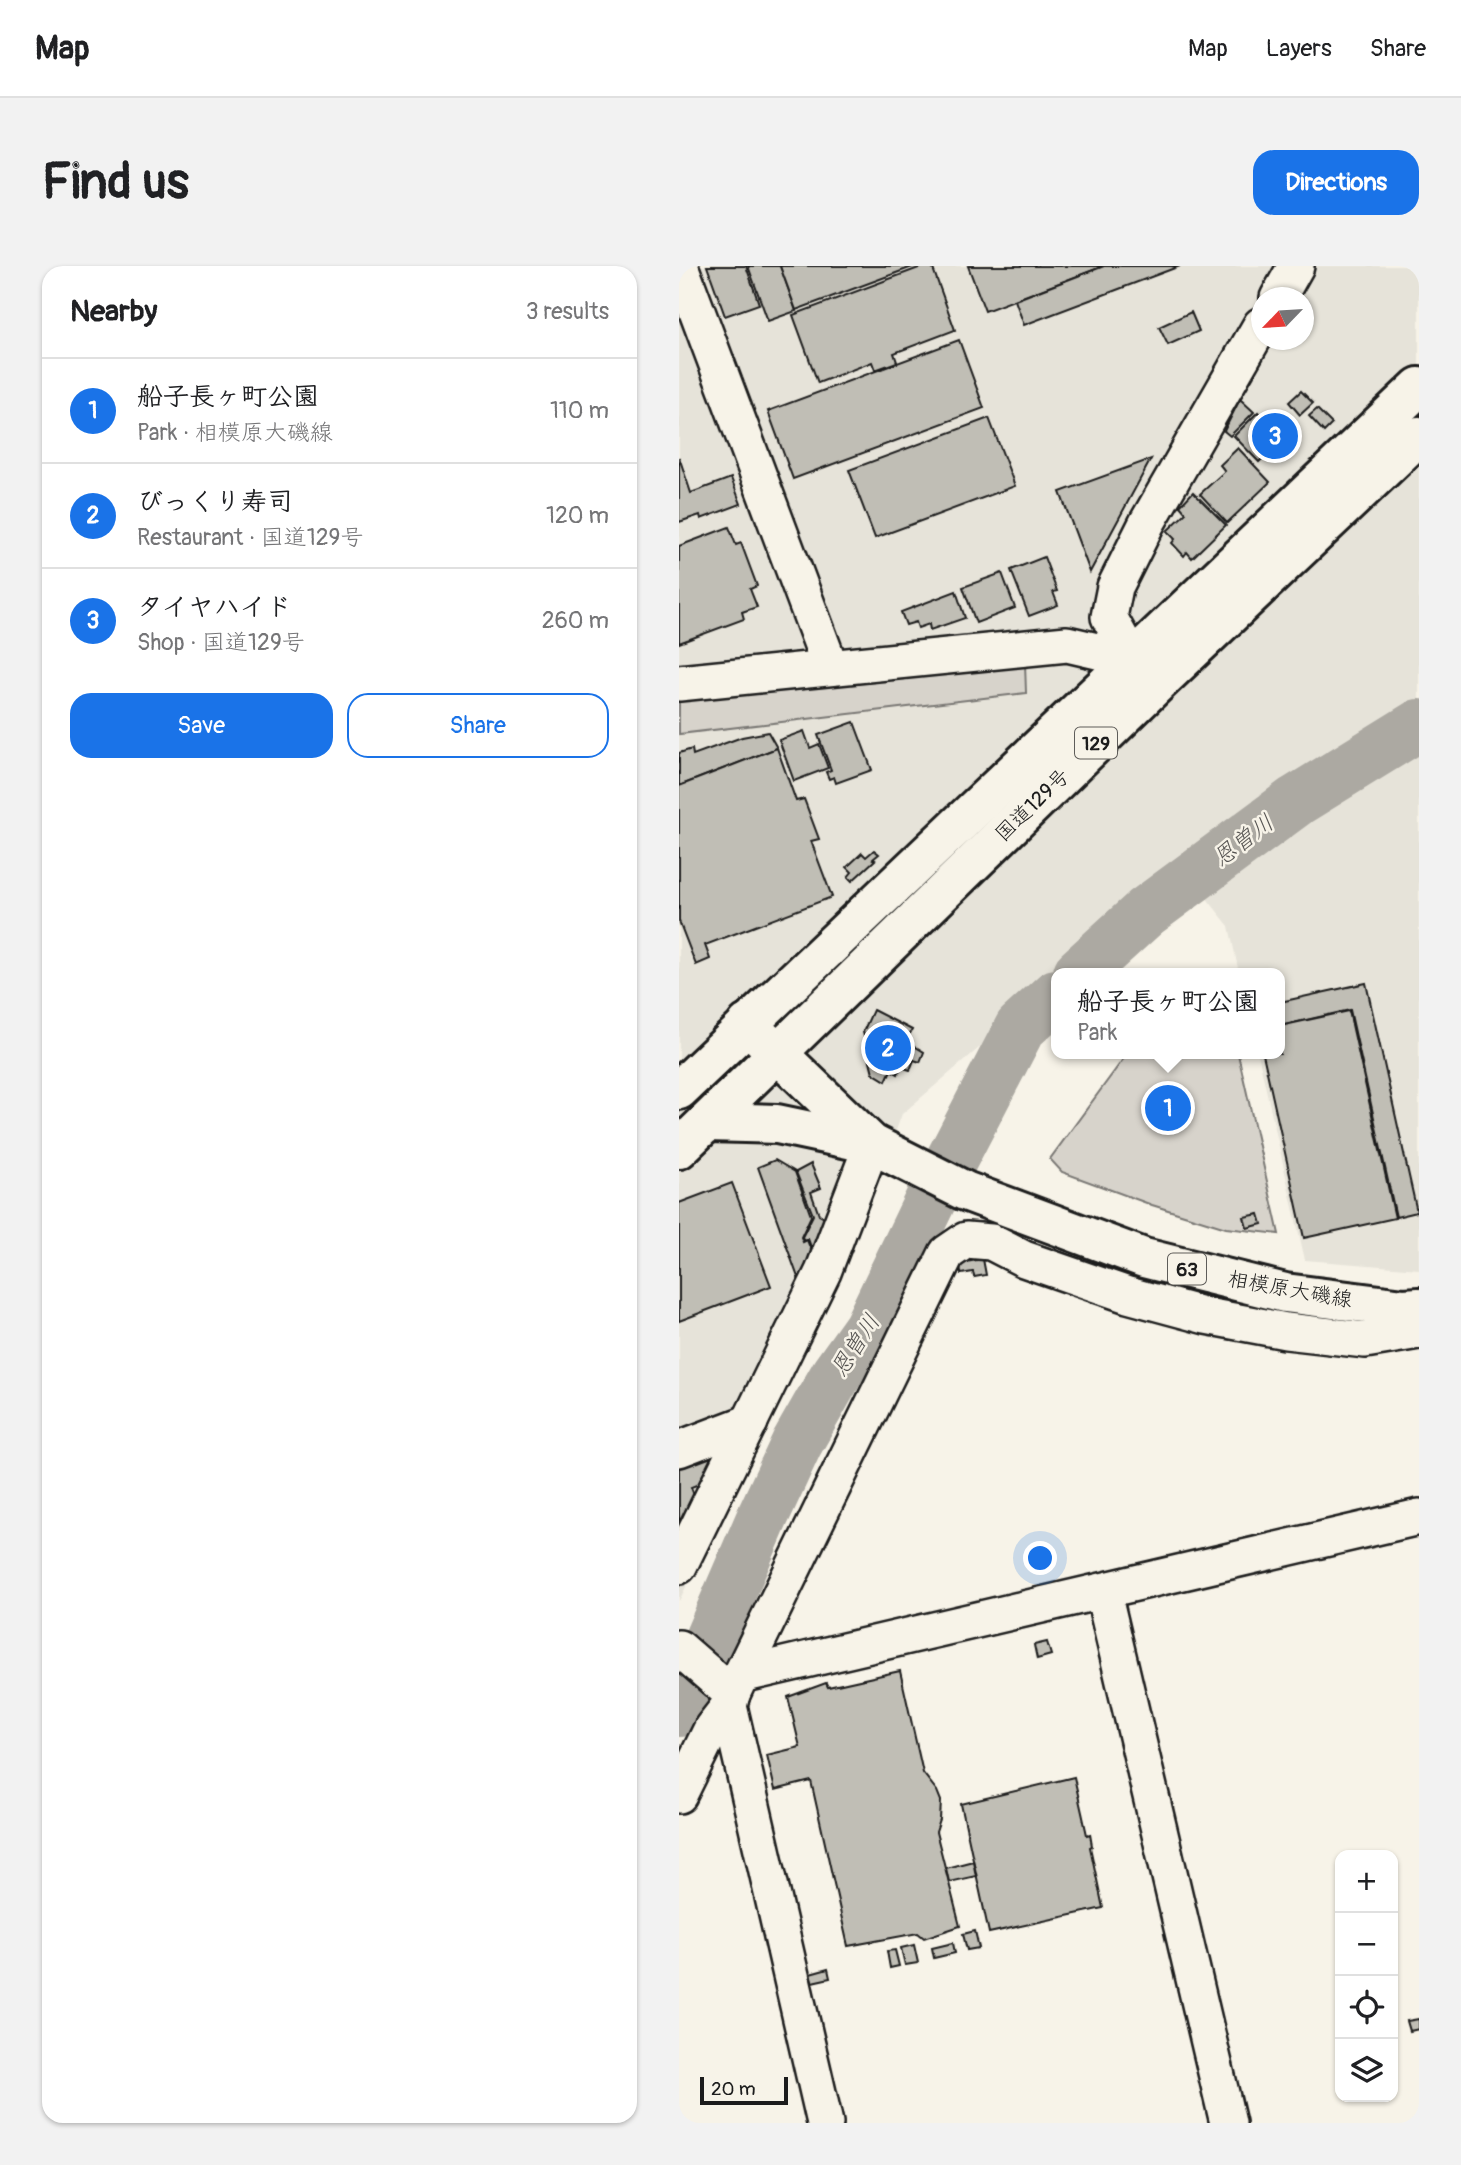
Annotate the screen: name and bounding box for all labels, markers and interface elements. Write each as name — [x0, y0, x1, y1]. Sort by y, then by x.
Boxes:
text: Map — [35, 28, 90, 69]
text: Map — [1188, 34, 1228, 63]
text: Layers — [1266, 34, 1332, 63]
text: Share — [1370, 34, 1426, 63]
button: Directions — [1253, 150, 1419, 215]
text: Find us — [42, 152, 189, 213]
north arrow — [1251, 287, 1314, 350]
text: Nearby — [70, 293, 157, 330]
text: 3 results — [526, 297, 609, 326]
text: 船子長ヶ町公園 — [137, 381, 319, 413]
text: 1 — [89, 396, 98, 425]
text: 110 m — [550, 396, 609, 425]
pin: 3 — [1252, 410, 1298, 462]
text: Park · 相模原大磯線 — [137, 418, 333, 447]
text: びっくり寿司 — [137, 486, 293, 518]
text: 2 — [87, 501, 99, 530]
text: 120 m — [546, 501, 609, 530]
text: Restaurant · 国道129号 — [137, 523, 363, 552]
text: タイヤハイド — [137, 591, 292, 623]
text: 3 — [87, 606, 99, 635]
text: 260 m — [542, 606, 609, 635]
text: Shop · 国道129号 — [137, 628, 305, 657]
button: Save — [70, 693, 333, 758]
button: Share — [347, 693, 609, 758]
road number: 129 — [1075, 728, 1117, 758]
street label: 国道129号 — [989, 763, 1075, 848]
water label: 恩曽川 — [1207, 808, 1280, 873]
popup — [1051, 968, 1285, 1059]
text: 船子長ヶ町公園 — [1077, 986, 1259, 1018]
text: Park — [1077, 1018, 1117, 1047]
pin: 2 — [865, 1022, 911, 1074]
pin: 1 — [1145, 1082, 1191, 1134]
road number: 63 — [1168, 1253, 1206, 1284]
street label: 相模原大磯線 — [1226, 1265, 1354, 1314]
water label: 恩曽川 — [824, 1308, 886, 1382]
your location — [1023, 1541, 1057, 1575]
map controls — [1335, 1850, 1398, 2102]
button: + — [1335, 1850, 1398, 1913]
button: − — [1335, 1913, 1398, 1976]
button: locate — [1335, 1976, 1398, 2039]
button: layers — [1335, 2039, 1398, 2102]
scale bar — [700, 2074, 787, 2106]
text: 20 m — [711, 2077, 756, 2101]

